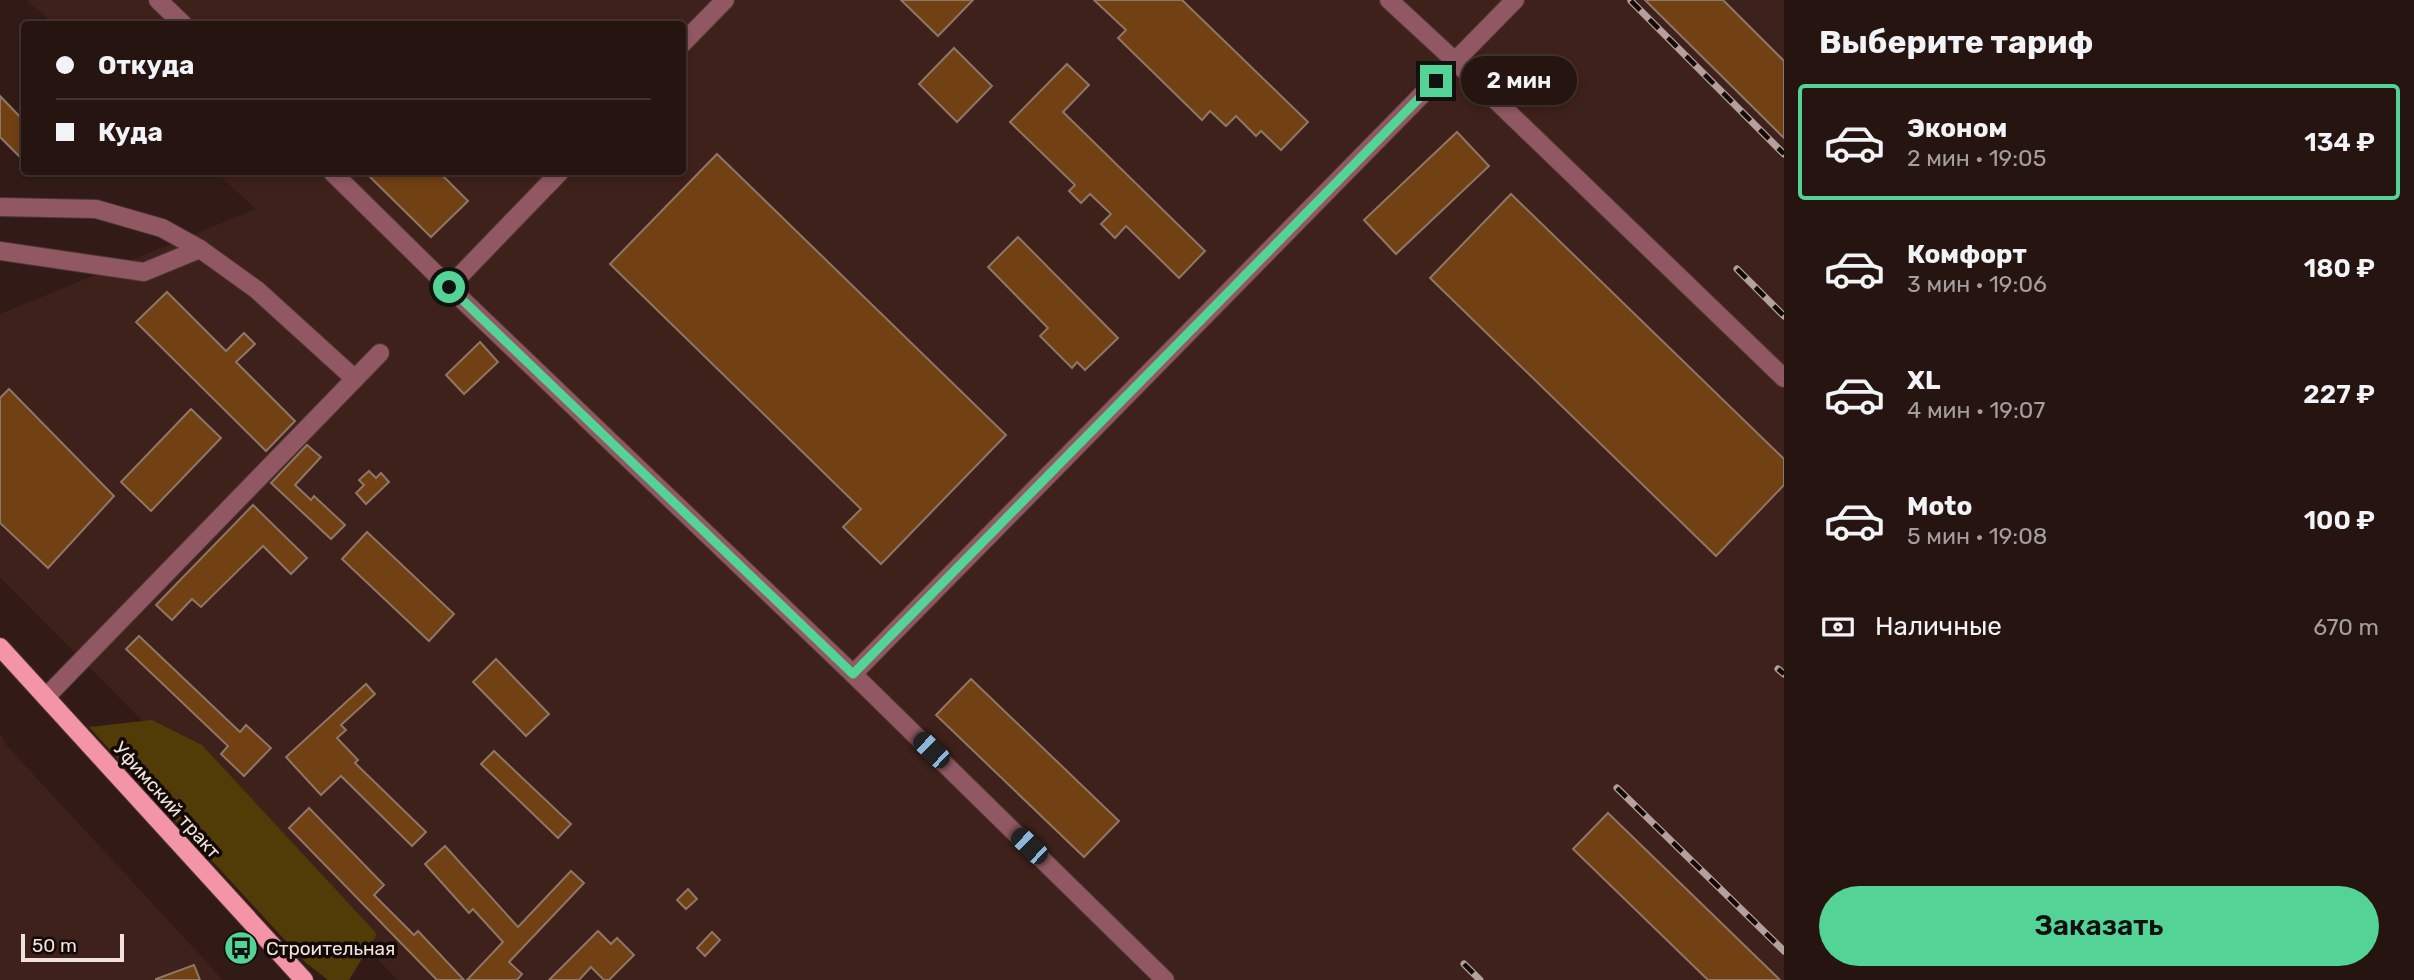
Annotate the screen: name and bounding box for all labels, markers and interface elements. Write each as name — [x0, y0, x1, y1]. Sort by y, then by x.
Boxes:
text: Выберите тариф — [1819, 23, 2093, 61]
text: Откуда — [98, 50, 194, 81]
callout: 2 мин — [1460, 56, 1576, 106]
route end — [1420, 65, 1452, 97]
text: 2 мин — [1486, 66, 1552, 94]
icon: car — [1823, 111, 1886, 174]
text: Эконом — [1907, 113, 2007, 144]
text: Куда — [98, 117, 163, 148]
text: 134 ₽ — [2304, 127, 2375, 158]
text: 2 мин · 19:05 — [1907, 144, 2046, 172]
icon: car — [1823, 237, 1886, 300]
text: Комфорт — [1907, 239, 2027, 270]
text: 180 ₽ — [2304, 253, 2375, 284]
text: 3 мин · 19:06 — [1907, 270, 2047, 298]
route start — [433, 271, 465, 303]
icon: car — [1823, 363, 1886, 426]
text: XL — [1907, 365, 1940, 396]
text: 227 ₽ — [2303, 379, 2375, 410]
text: 4 мин · 19:07 — [1907, 396, 2045, 424]
icon: car — [1823, 489, 1886, 552]
text: Moto — [1907, 491, 1972, 522]
text: 100 ₽ — [2304, 505, 2375, 536]
text: 5 мин · 19:08 — [1907, 522, 2047, 550]
icon: cash — [1819, 608, 1857, 646]
text: Наличные — [1875, 611, 2002, 642]
text: 670 m — [2313, 613, 2379, 641]
car — [909, 728, 954, 772]
street label: Уфимский тракт — [109, 737, 226, 863]
car — [1007, 824, 1052, 868]
button: Заказать — [1819, 886, 2379, 966]
bus stop icon: Строительная — [222, 929, 260, 967]
scale bar — [21, 931, 124, 963]
text: 50 m — [32, 934, 77, 957]
place label: Строительная — [266, 937, 395, 960]

